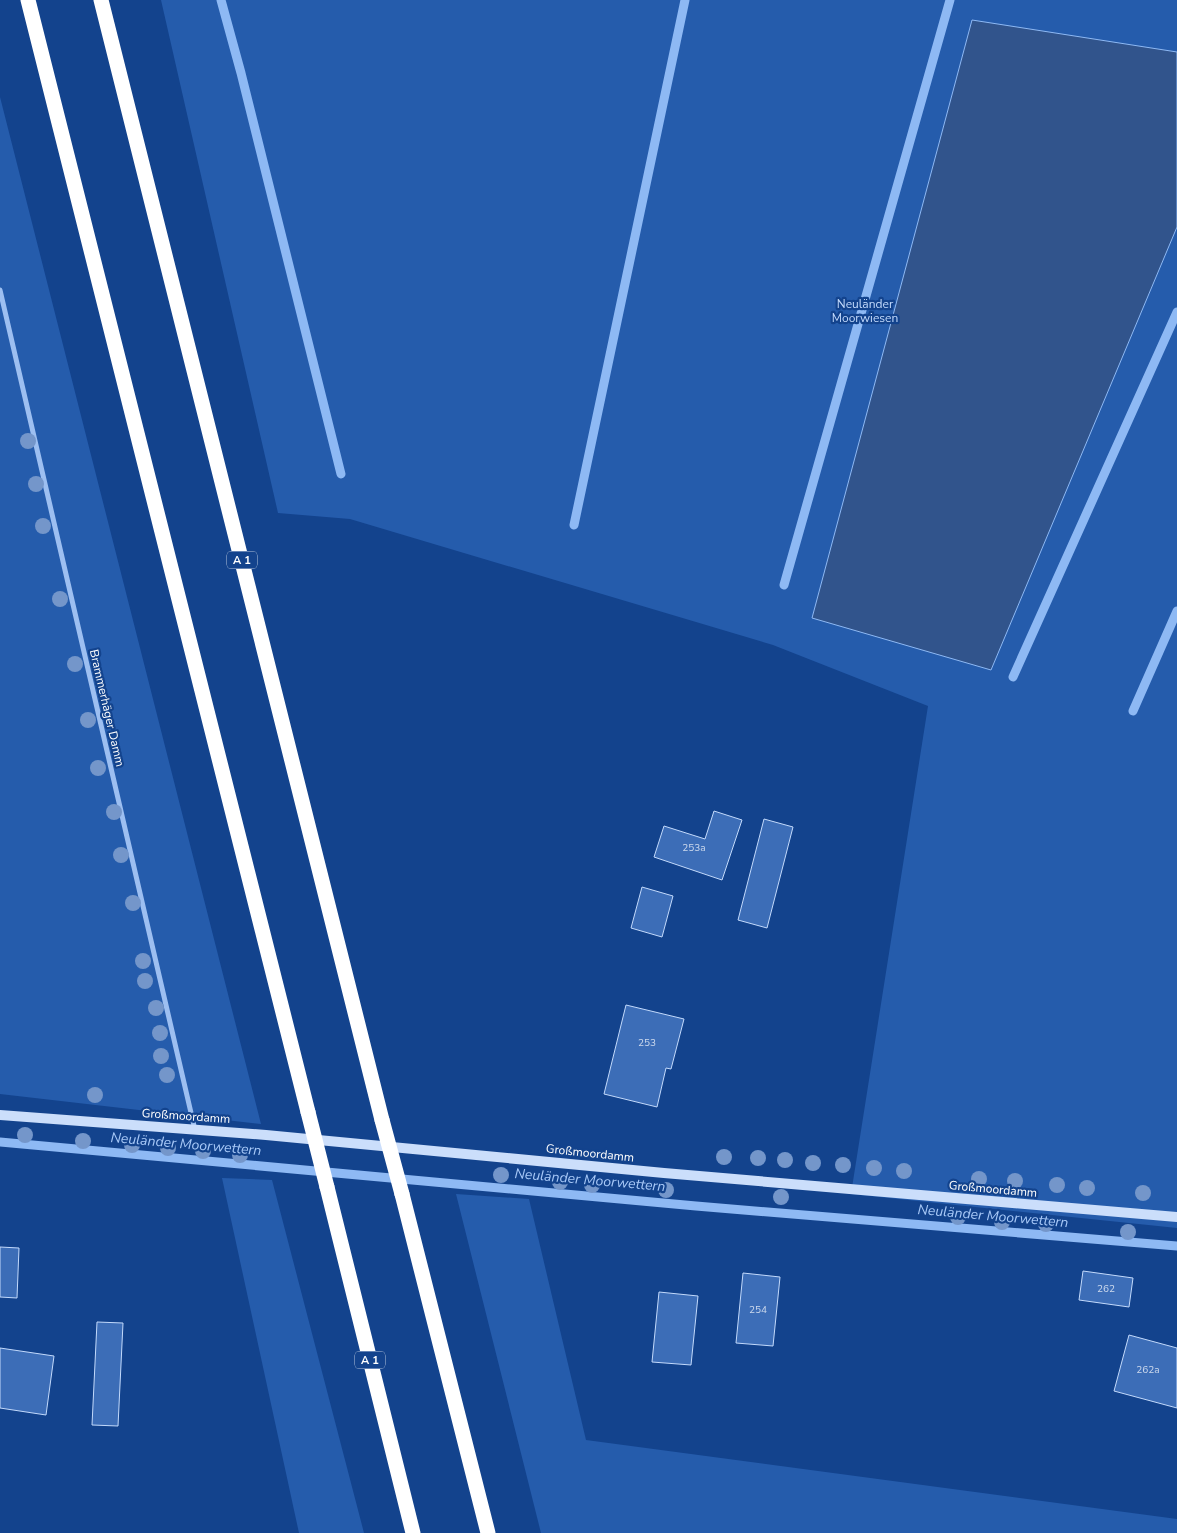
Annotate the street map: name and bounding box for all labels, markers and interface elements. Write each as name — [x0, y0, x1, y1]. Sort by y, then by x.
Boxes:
park label: Neuländer Moorwiesen — [832, 296, 898, 326]
road number: A 1 — [227, 552, 257, 568]
street label: Brammerhäger Damm — [86, 648, 128, 768]
house number: 253a — [682, 841, 706, 855]
house number: 253 — [638, 1036, 656, 1050]
street label: Großmoordamm — [141, 1105, 231, 1127]
water label: Neuländer Moorwettern — [110, 1128, 262, 1160]
street label: Großmoordamm — [545, 1140, 635, 1166]
water label: Neuländer Moorwettern — [514, 1164, 666, 1196]
street label: Großmoordamm — [948, 1177, 1038, 1201]
water label: Neuländer Moorwettern — [917, 1200, 1069, 1232]
house number: 262 — [1097, 1282, 1115, 1296]
house number: 254 — [749, 1303, 767, 1317]
road number: A 1 — [355, 1352, 385, 1368]
house number: 262a — [1136, 1363, 1160, 1377]

